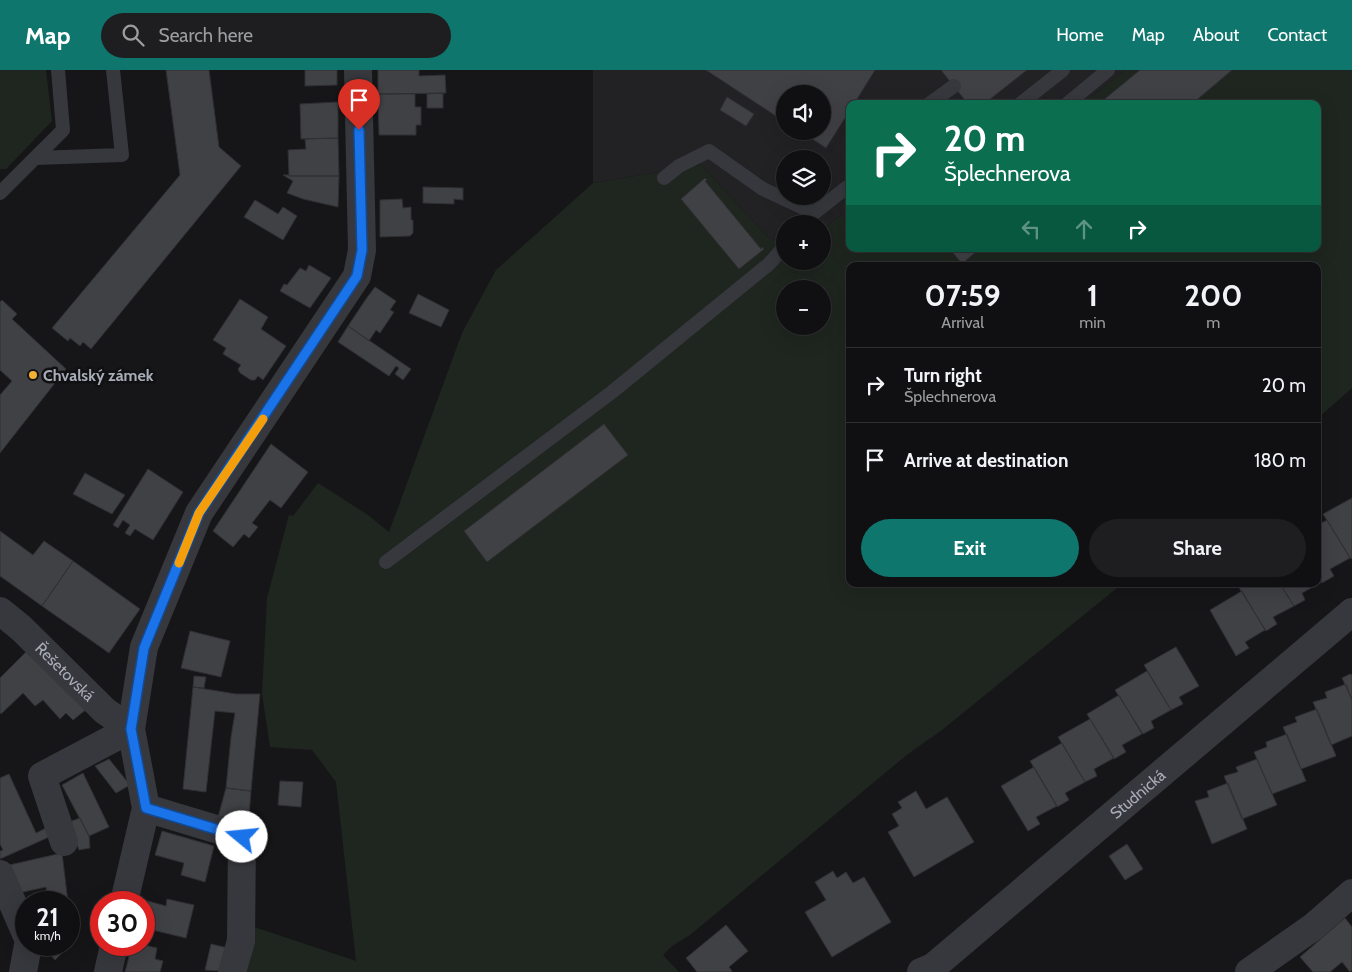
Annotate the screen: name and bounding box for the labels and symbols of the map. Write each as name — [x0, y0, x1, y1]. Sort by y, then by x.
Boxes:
pin — [338, 79, 380, 130]
place label: Chvalský zámek — [43, 366, 154, 385]
marker: Chvalský zámek — [27, 369, 39, 381]
street label: Řešetovská — [31, 638, 99, 705]
street label: Studnická — [1106, 765, 1169, 822]
position arrow — [215, 810, 267, 862]
speed limit sign: 30 — [90, 891, 155, 956]

